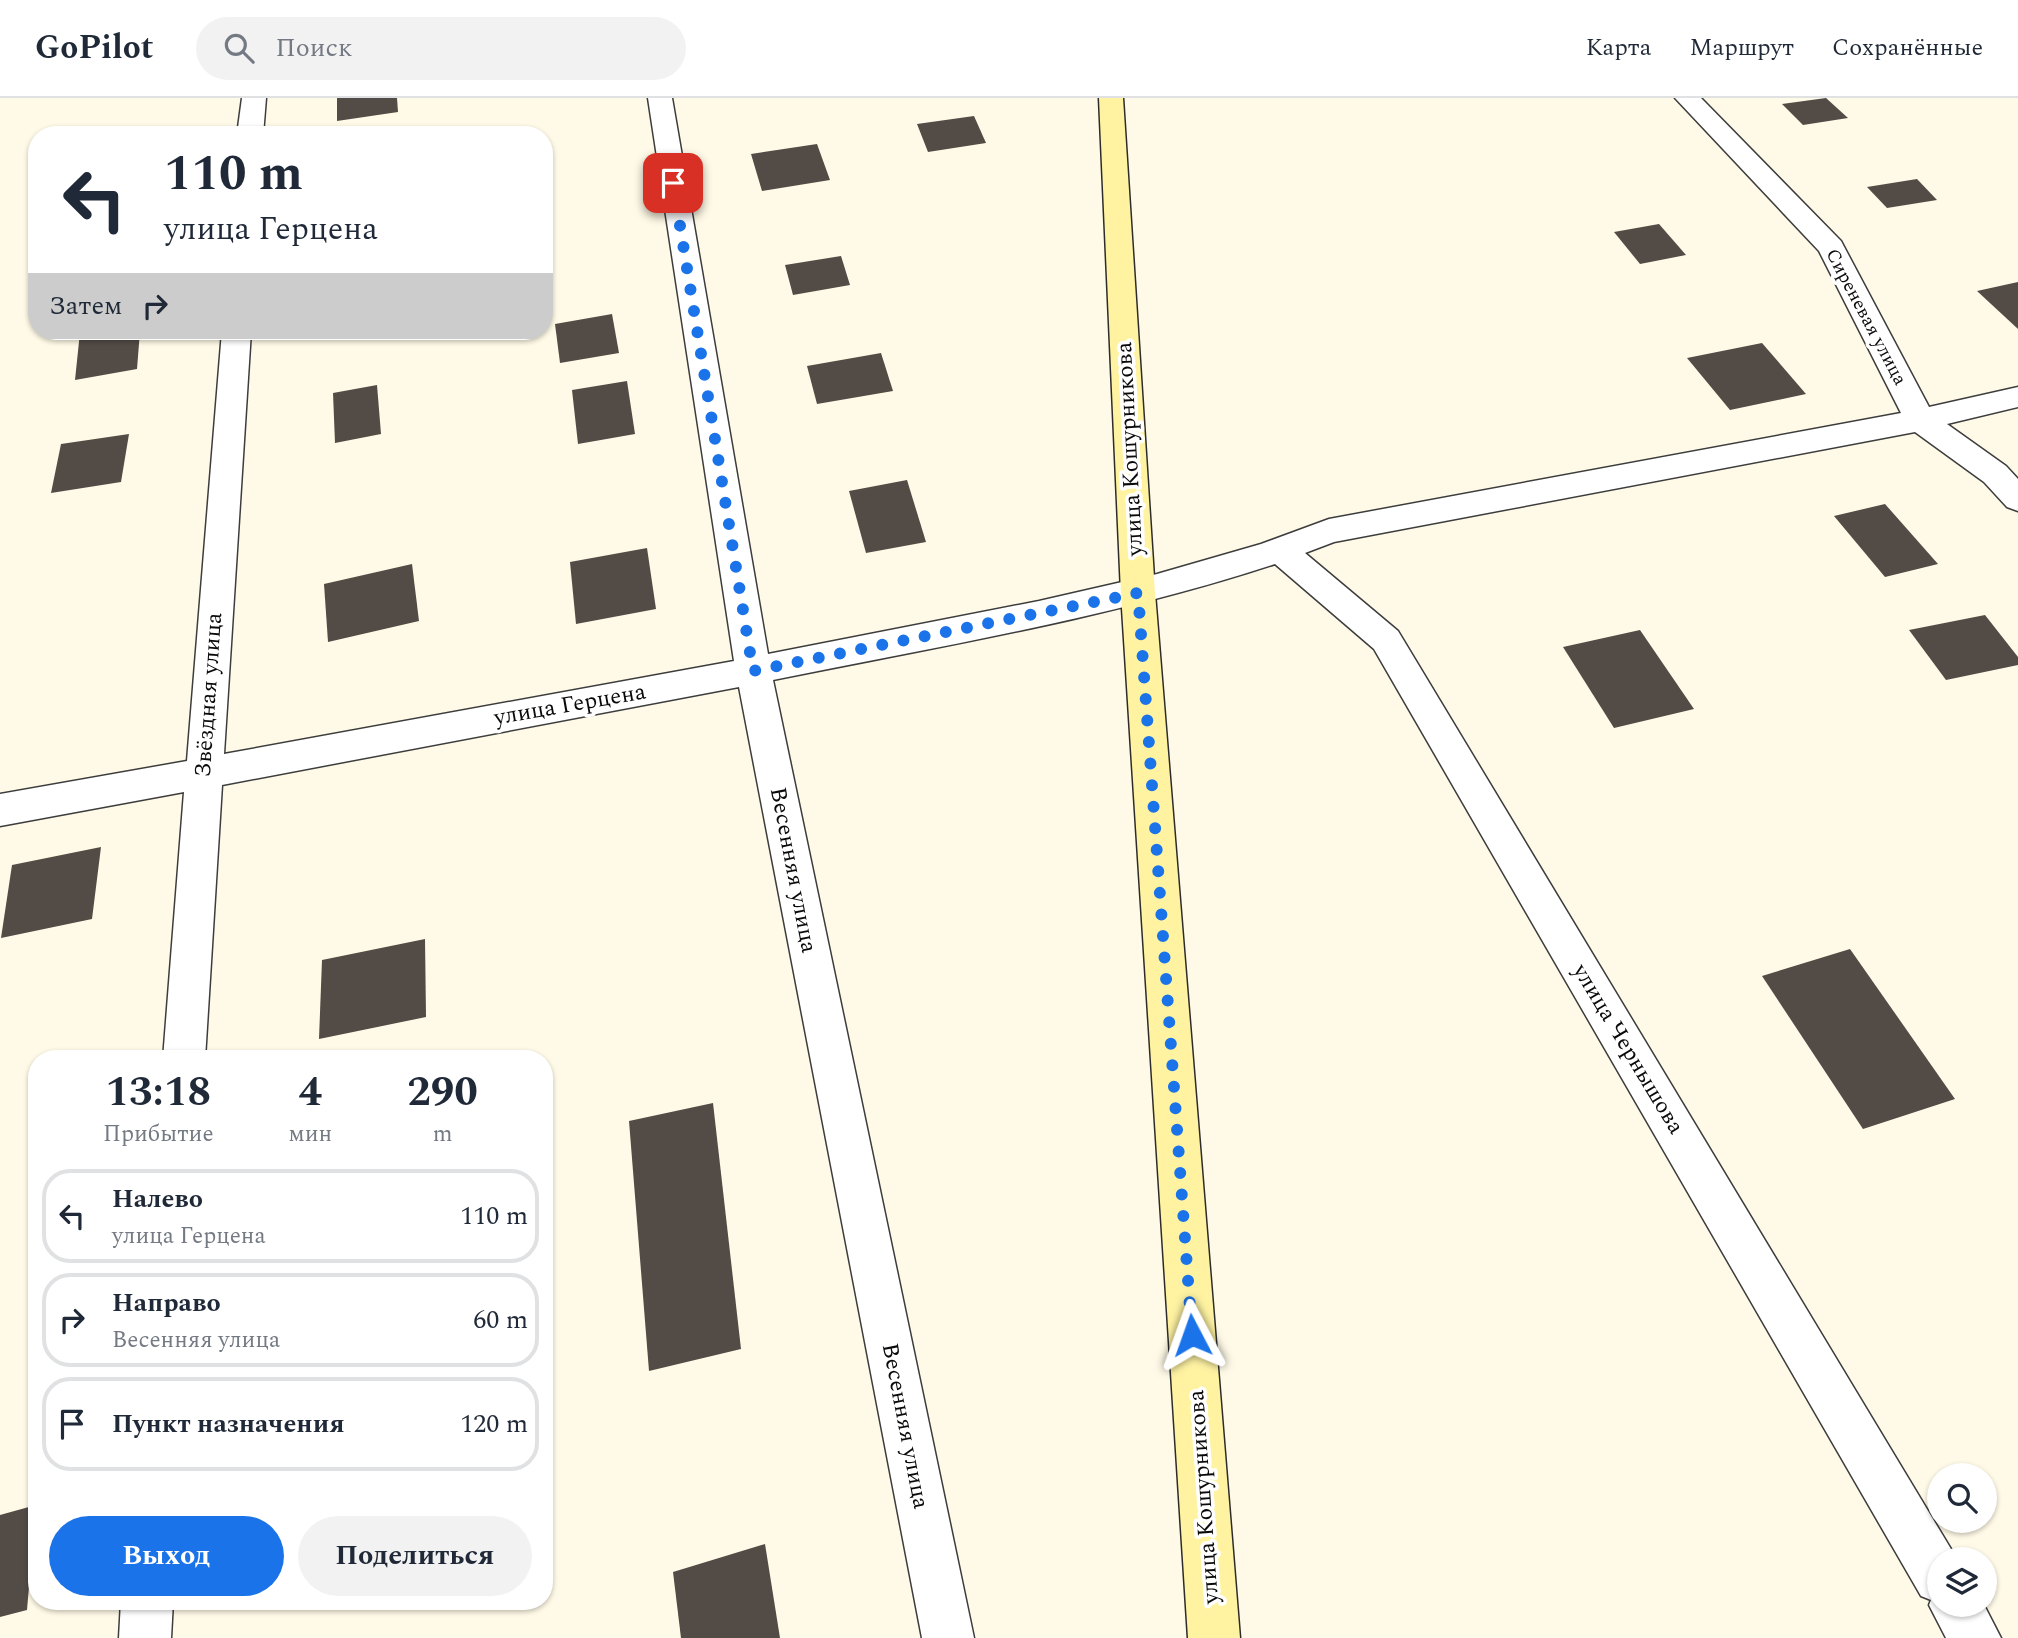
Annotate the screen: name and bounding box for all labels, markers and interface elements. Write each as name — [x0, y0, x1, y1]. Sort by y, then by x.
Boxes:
search box — [196, 17, 686, 80]
text: GoPilot — [35, 23, 154, 73]
text: Поиск — [276, 28, 352, 68]
icon: search — [220, 29, 258, 67]
text: Карта — [1586, 30, 1651, 66]
text: Маршрут — [1689, 30, 1794, 66]
text: Сохранённые — [1832, 30, 1983, 66]
text: 110 m — [164, 137, 303, 212]
pin — [643, 153, 703, 213]
icon: left — [49, 154, 140, 245]
icon: arrive — [654, 164, 692, 202]
text: улица Герцена — [164, 205, 378, 254]
street label: Сиреневая улица — [1818, 243, 1915, 391]
text: Затем — [49, 286, 122, 326]
icon: right — [136, 287, 174, 325]
street label: улица Кошурникова — [1107, 341, 1153, 558]
street label: Звёздная улица — [186, 611, 232, 779]
street label: улица Герцена — [490, 674, 649, 736]
street label: Весенняя улица — [760, 784, 826, 956]
street label: улица Чернышова — [1563, 956, 1693, 1141]
text: 13:18 — [106, 1061, 211, 1124]
text: 4 — [299, 1061, 322, 1124]
text: 290 — [407, 1061, 478, 1124]
text: Прибытие — [103, 1117, 214, 1152]
text: мин — [289, 1117, 332, 1152]
text: m — [433, 1117, 452, 1152]
text: Налево — [112, 1179, 203, 1219]
text: 110 m — [460, 1196, 528, 1236]
icon: left — [53, 1197, 91, 1235]
text: улица Герцена — [112, 1219, 266, 1254]
text: Направо — [112, 1283, 221, 1323]
position arrow — [1155, 1298, 1229, 1372]
text: 60 m — [473, 1300, 528, 1340]
icon: right — [53, 1301, 91, 1339]
text: Весенняя улица — [112, 1323, 280, 1358]
street label: Весенняя улица — [872, 1340, 938, 1512]
street label: улица Кошурникова — [1179, 1389, 1229, 1606]
text: Пункт назначения — [112, 1404, 345, 1444]
text: 120 m — [460, 1404, 528, 1444]
icon: arrive — [53, 1405, 91, 1443]
map controls — [1927, 1463, 1997, 1617]
button: search — [1927, 1463, 1997, 1533]
button: Выход — [49, 1516, 284, 1596]
button: Поделиться — [298, 1516, 532, 1596]
button: layers — [1927, 1547, 1997, 1617]

